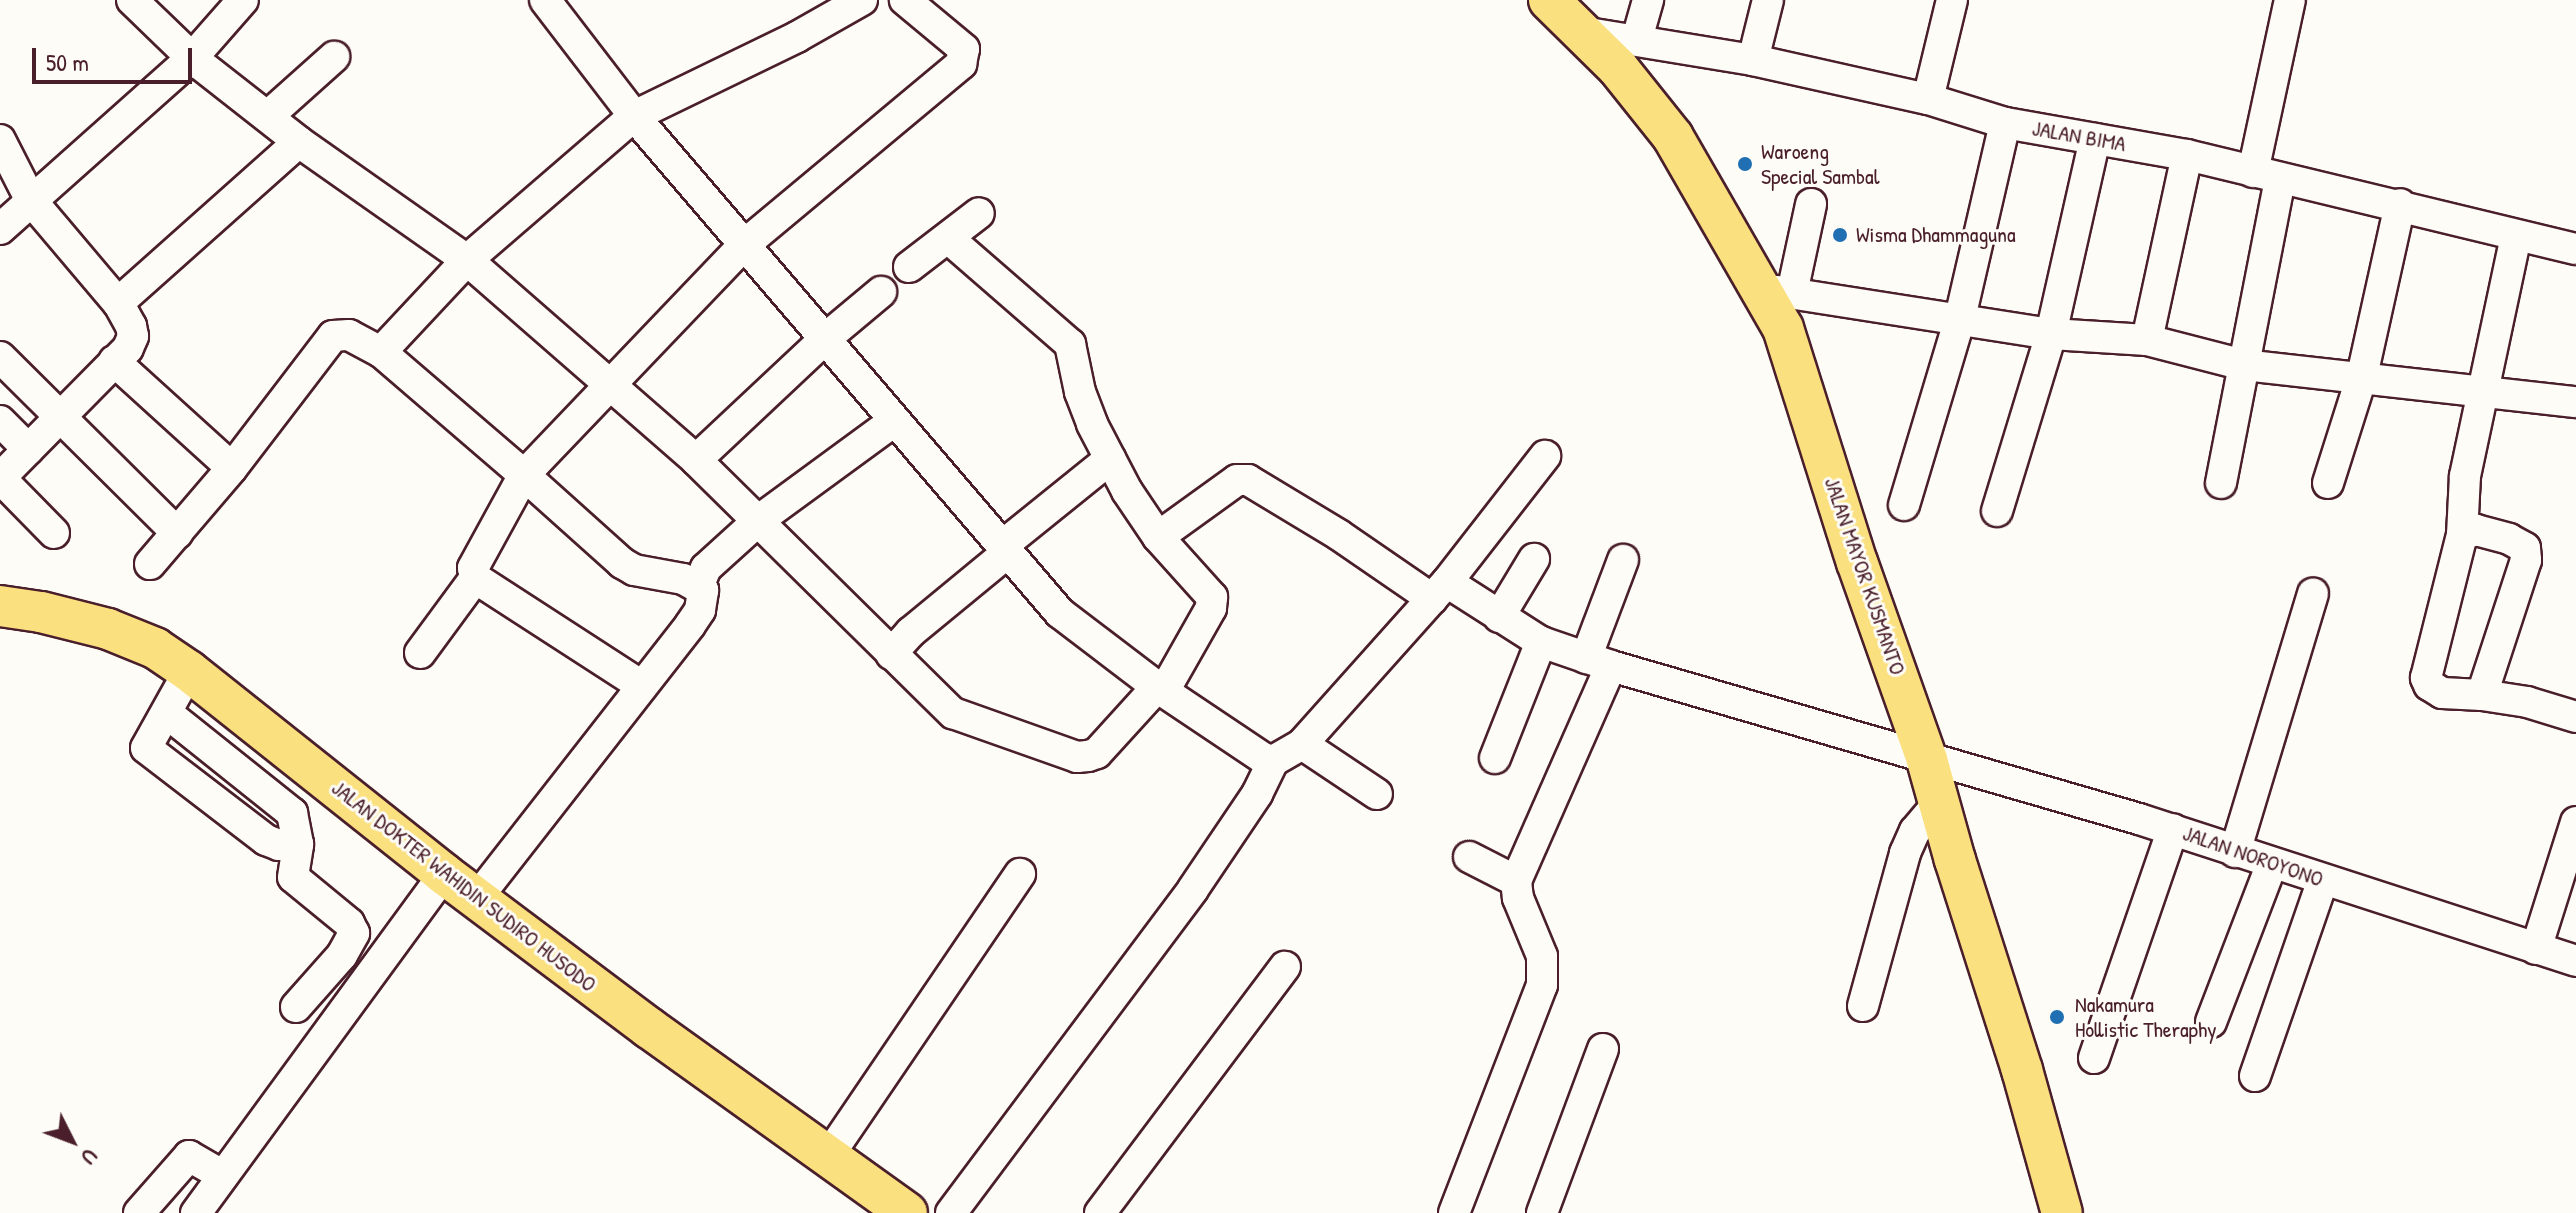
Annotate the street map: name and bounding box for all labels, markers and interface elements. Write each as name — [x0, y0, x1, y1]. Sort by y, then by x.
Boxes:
scale bar — [36, 32, 196, 82]
text: 50 m — [46, 46, 89, 78]
street label: JALAN BIMA — [2030, 115, 2128, 157]
place label: Waroeng Special Sambal — [1761, 138, 1879, 190]
marker: Waroeng Special Sambal — [1736, 155, 1754, 173]
place label: Wisma Dhammaguna — [1856, 222, 2016, 248]
marker: Wisma Dhammaguna — [1831, 226, 1849, 244]
street label: JALAN MAYOR KUSMANTO — [1819, 474, 1911, 678]
street label: JALAN DOKTER WAHIDIN SUDIRO HUSODO — [326, 774, 602, 998]
street label: JALAN NOROYONO — [2179, 820, 2327, 892]
place label: Nakamura Hollistic Theraphy — [2075, 991, 2216, 1042]
marker: Nakamura Hollistic Theraphy — [2046, 1006, 2068, 1028]
north arrow — [32, 1101, 112, 1181]
text: U — [75, 1143, 105, 1172]

